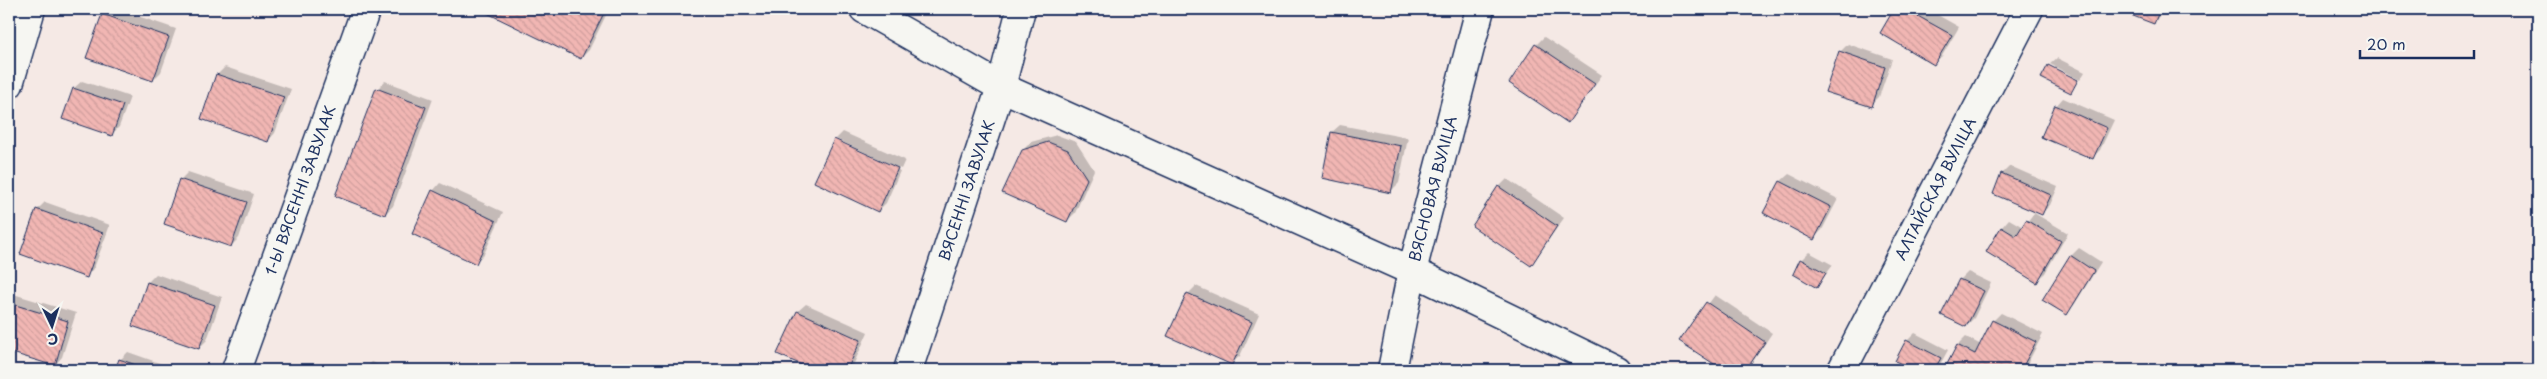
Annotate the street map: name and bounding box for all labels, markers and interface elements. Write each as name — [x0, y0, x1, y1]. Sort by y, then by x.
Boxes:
scale bar — [2360, 28, 2473, 60]
text: 20 m — [2367, 32, 2406, 55]
street label: 1-Ы ВЯСЕННІ ЗАВУЛАК — [258, 102, 341, 278]
street label: ВЯСНОВАЯ ВУЛІЦА — [1402, 113, 1462, 264]
street label: АЛТАЙСКАЯ ВУЛІЦА — [1888, 113, 1981, 264]
street label: ВЯСЕННІ ЗАВУЛАК — [932, 116, 1000, 264]
north arrow — [28, 302, 78, 352]
text: С — [47, 329, 59, 350]

